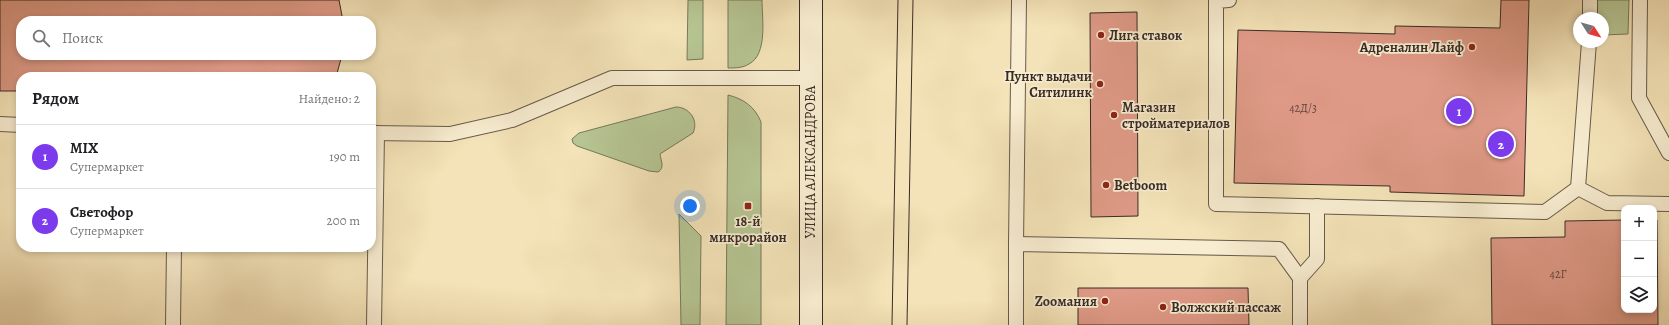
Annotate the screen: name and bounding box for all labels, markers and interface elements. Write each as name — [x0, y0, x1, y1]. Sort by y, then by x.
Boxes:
north arrow — [1573, 12, 1609, 48]
search box — [16, 16, 376, 60]
place label: Лига ставок — [1109, 26, 1183, 45]
icon: search — [30, 27, 52, 49]
text: Поиск — [62, 28, 103, 48]
marker: Лига ставок — [1096, 30, 1106, 40]
place label: Адреналин Лайф — [1359, 38, 1464, 57]
marker: Адреналин Лайф — [1467, 42, 1477, 52]
place label: Пункт выдачи Ситилинк — [1005, 67, 1092, 102]
marker: Пункт выдачи Ситилинк — [1095, 79, 1105, 89]
street label: УЛИЦА АЛЕКСАНДРОВА — [801, 85, 820, 239]
text: Рядом — [32, 87, 79, 110]
text: Найдено: 2 — [299, 90, 360, 107]
pin: 1 — [1446, 96, 1472, 126]
place label: Магазин стройматериалов — [1122, 98, 1230, 133]
house number: 42Д/3 — [1289, 100, 1317, 116]
marker: Магазин стройматериалов — [1109, 110, 1119, 120]
pin: 2 — [1488, 129, 1514, 159]
text: MIX — [70, 138, 98, 158]
text: 1 — [43, 148, 47, 165]
text: 190 m — [329, 148, 360, 165]
text: Супермаркет — [70, 158, 144, 175]
place label: Betboom — [1114, 176, 1167, 195]
marker: Betboom — [1101, 180, 1111, 190]
your location — [680, 196, 700, 216]
marker: 18-й микрорайон — [743, 201, 753, 211]
text: Светофор — [70, 202, 133, 222]
map controls — [1621, 205, 1657, 313]
button: + — [1621, 205, 1657, 241]
text: 2 — [42, 212, 48, 229]
text: 200 m — [327, 212, 360, 229]
place label: 18-й микрорайон — [709, 212, 787, 247]
text: Супермаркет — [70, 222, 144, 239]
button: − — [1621, 241, 1657, 277]
house number: 42Г — [1549, 266, 1567, 282]
button: layers — [1621, 277, 1657, 313]
place label: Zooмания — [1035, 292, 1097, 311]
marker: Zooмания — [1100, 296, 1110, 306]
place label: Волжский пассаж — [1171, 298, 1281, 317]
marker: Волжский пассаж — [1158, 302, 1168, 312]

